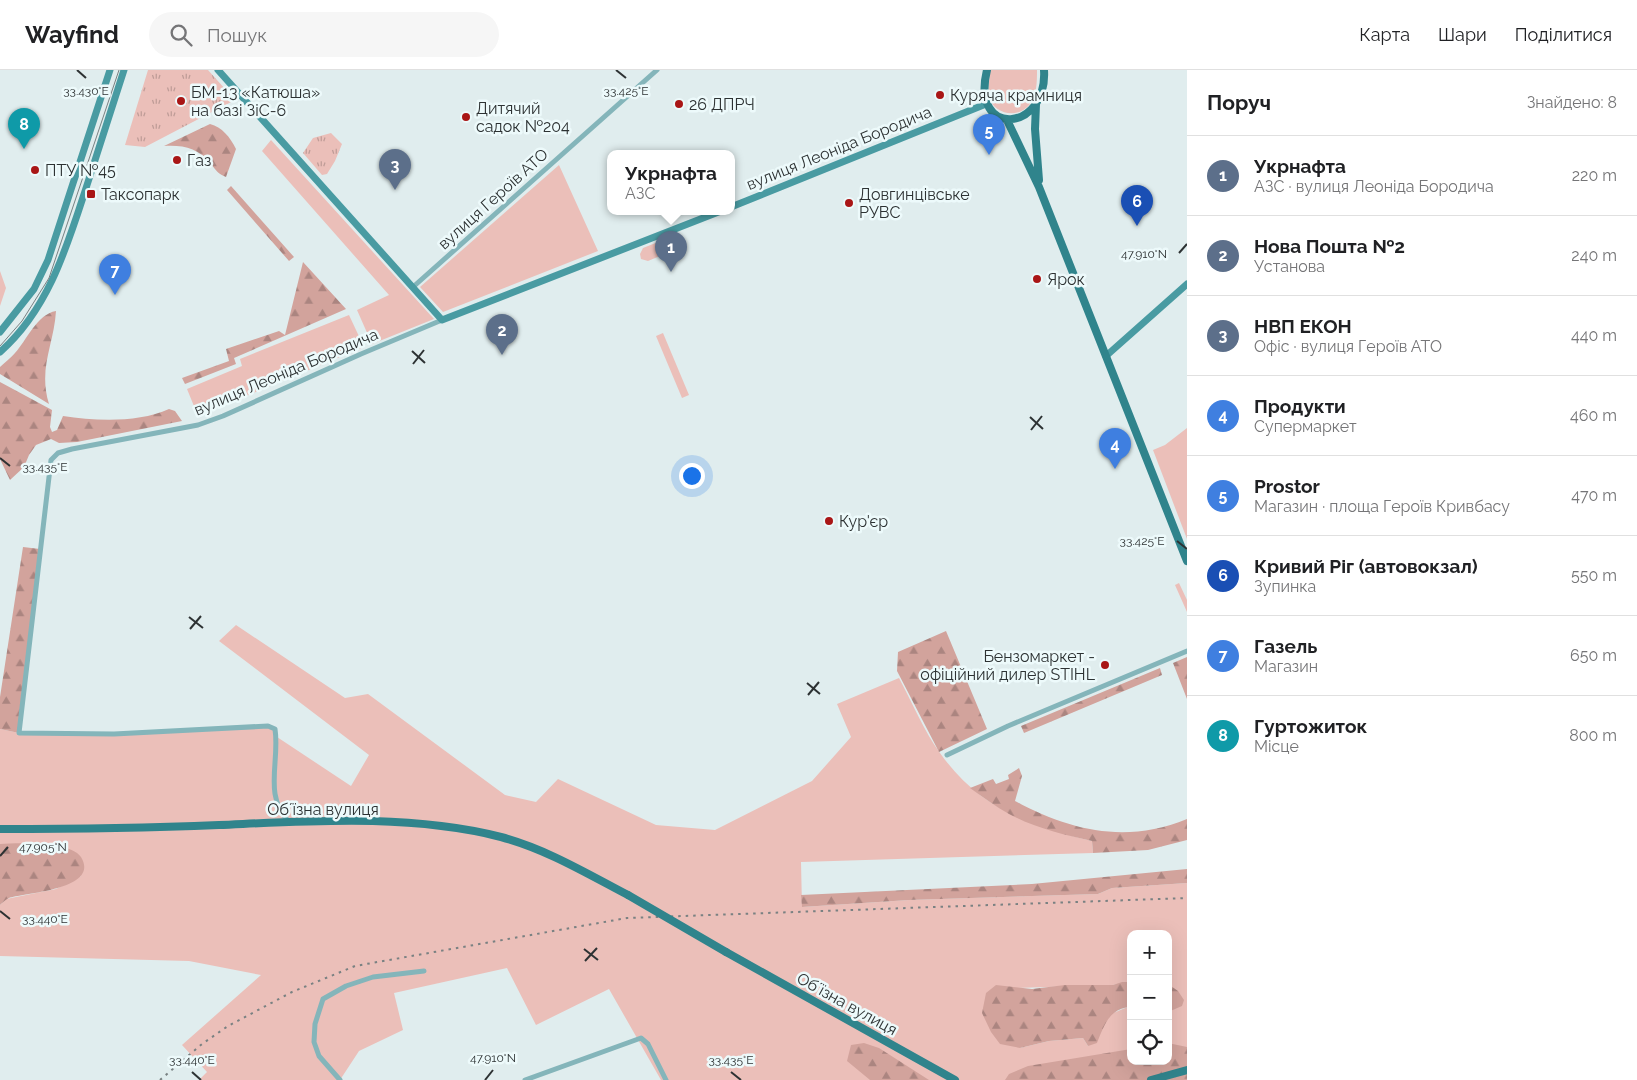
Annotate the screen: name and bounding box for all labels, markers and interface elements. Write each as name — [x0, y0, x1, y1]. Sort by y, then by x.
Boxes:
search box — [149, 12, 499, 57]
text: Wayfind — [25, 20, 119, 49]
icon: search — [167, 21, 195, 49]
text: Пошук — [207, 24, 267, 46]
text: Карта — [1359, 24, 1410, 45]
text: Шари — [1438, 24, 1487, 45]
text: Поділитися — [1515, 24, 1612, 45]
place label: БМ-13 «Катюша» на базі ЗіС-6 — [191, 83, 320, 120]
text: 33.430°E — [63, 84, 109, 98]
text: 33.425°E — [604, 84, 648, 98]
place label: Куряча крамниця — [950, 86, 1082, 105]
marker: Куряча крамниця — [934, 89, 946, 101]
text: Поруч — [1207, 90, 1271, 115]
text: Знайдено: 8 — [1527, 93, 1617, 112]
marker: БМ-13 «Катюша» на базі ЗіС-6 — [175, 95, 187, 107]
place label: 26 ДПРЧ — [689, 95, 755, 114]
marker: 26 ДПРЧ — [673, 98, 685, 110]
place label: Дитячий садок №204 — [476, 99, 570, 136]
street label: вулиця Леоніда Бородича — [744, 102, 934, 194]
pin: 8 — [8, 108, 40, 149]
marker: Дитячий садок №204 — [460, 111, 472, 123]
pin: 5 — [973, 114, 1005, 155]
street label: вулиця Героїв АТО — [434, 145, 552, 253]
pin: 3 — [379, 149, 411, 190]
popup — [607, 150, 735, 215]
place label: Газ — [187, 151, 211, 170]
marker: Газ — [171, 154, 183, 166]
text: Укрнафта — [1254, 155, 1346, 177]
place label: ПТУ №45 — [45, 161, 116, 180]
text: Укрнафта — [625, 162, 717, 184]
marker: ПТУ №45 — [29, 164, 41, 176]
text: 1 — [1219, 166, 1227, 185]
text: 220 m — [1572, 166, 1617, 185]
text: АЗС · вулиця Леоніда Бородича — [1254, 177, 1494, 196]
text: АЗС — [625, 184, 656, 203]
place label: Таксопарк — [101, 185, 180, 204]
place label: Довгинцівське РУВС — [859, 185, 970, 222]
pin: 6 — [1121, 185, 1153, 226]
marker: Таксопарк — [85, 188, 97, 200]
marker: Довгинцівське РУВС — [843, 197, 855, 209]
pin: 1 — [655, 231, 687, 272]
text: Нова Пошта №2 — [1254, 235, 1405, 257]
text: 2 — [1218, 246, 1228, 265]
text: 240 m — [1571, 246, 1617, 265]
text: 47.910°N — [1121, 247, 1167, 261]
pin: 7 — [99, 254, 131, 295]
text: Установа — [1254, 257, 1325, 276]
place label: Ярок — [1047, 270, 1085, 289]
marker: Ярок — [1031, 273, 1043, 285]
pin: 2 — [486, 314, 518, 355]
text: НВП ЕКОН — [1254, 315, 1352, 337]
street label: вулиця Леоніда Бородича — [191, 325, 381, 419]
text: 3 — [1219, 326, 1227, 345]
text: 440 m — [1571, 326, 1617, 345]
text: Офіс · вулиця Героїв АТО — [1254, 337, 1442, 356]
text: Продукти — [1254, 395, 1346, 417]
text: 4 — [1218, 406, 1228, 425]
text: 460 m — [1570, 406, 1617, 425]
text: Супермаркет — [1254, 417, 1357, 436]
pin: 4 — [1099, 428, 1131, 469]
text: 33.435°E — [22, 460, 68, 474]
your location — [679, 463, 705, 489]
text: Prostor — [1254, 475, 1320, 497]
text: 5 — [1219, 486, 1227, 505]
text: 470 m — [1571, 486, 1617, 505]
text: Магазин · площа Героїв Кривбасу — [1254, 497, 1510, 516]
place label: Кур'єр — [839, 512, 888, 531]
marker: Кур'єр — [823, 515, 835, 527]
text: 33.425°E — [1120, 534, 1164, 548]
text: Кривий Ріг (автовокзал) — [1254, 555, 1478, 577]
text: 6 — [1218, 566, 1228, 585]
text: 550 m — [1571, 566, 1617, 585]
text: Зупинка — [1254, 577, 1316, 596]
text: Газель — [1254, 635, 1317, 657]
text: 7 — [1219, 646, 1227, 665]
text: 650 m — [1570, 646, 1617, 665]
place label: Бензомаркет - офіційний дилер STIHL — [920, 647, 1096, 684]
text: Магазин — [1254, 657, 1318, 676]
marker: Бензомаркет - офіційний дилер STIHL — [1099, 659, 1111, 671]
text: Гуртожиток — [1254, 715, 1367, 737]
text: 8 — [1218, 726, 1228, 745]
text: 800 m — [1569, 726, 1617, 745]
text: Місце — [1254, 737, 1299, 756]
street label: Обʼїзна вулиця — [267, 800, 379, 819]
text: 47.905°N — [19, 840, 67, 854]
text: 33.440°E — [22, 912, 68, 926]
map controls — [1127, 930, 1172, 1065]
button: + — [1127, 930, 1172, 975]
street label: Обʼїзна вулиця — [794, 969, 900, 1039]
button: − — [1127, 975, 1172, 1020]
button: locate — [1127, 1020, 1172, 1065]
text: 47.910°N — [470, 1051, 516, 1065]
text: 33.440°E — [169, 1053, 215, 1067]
text: 33.435°E — [708, 1053, 754, 1067]

